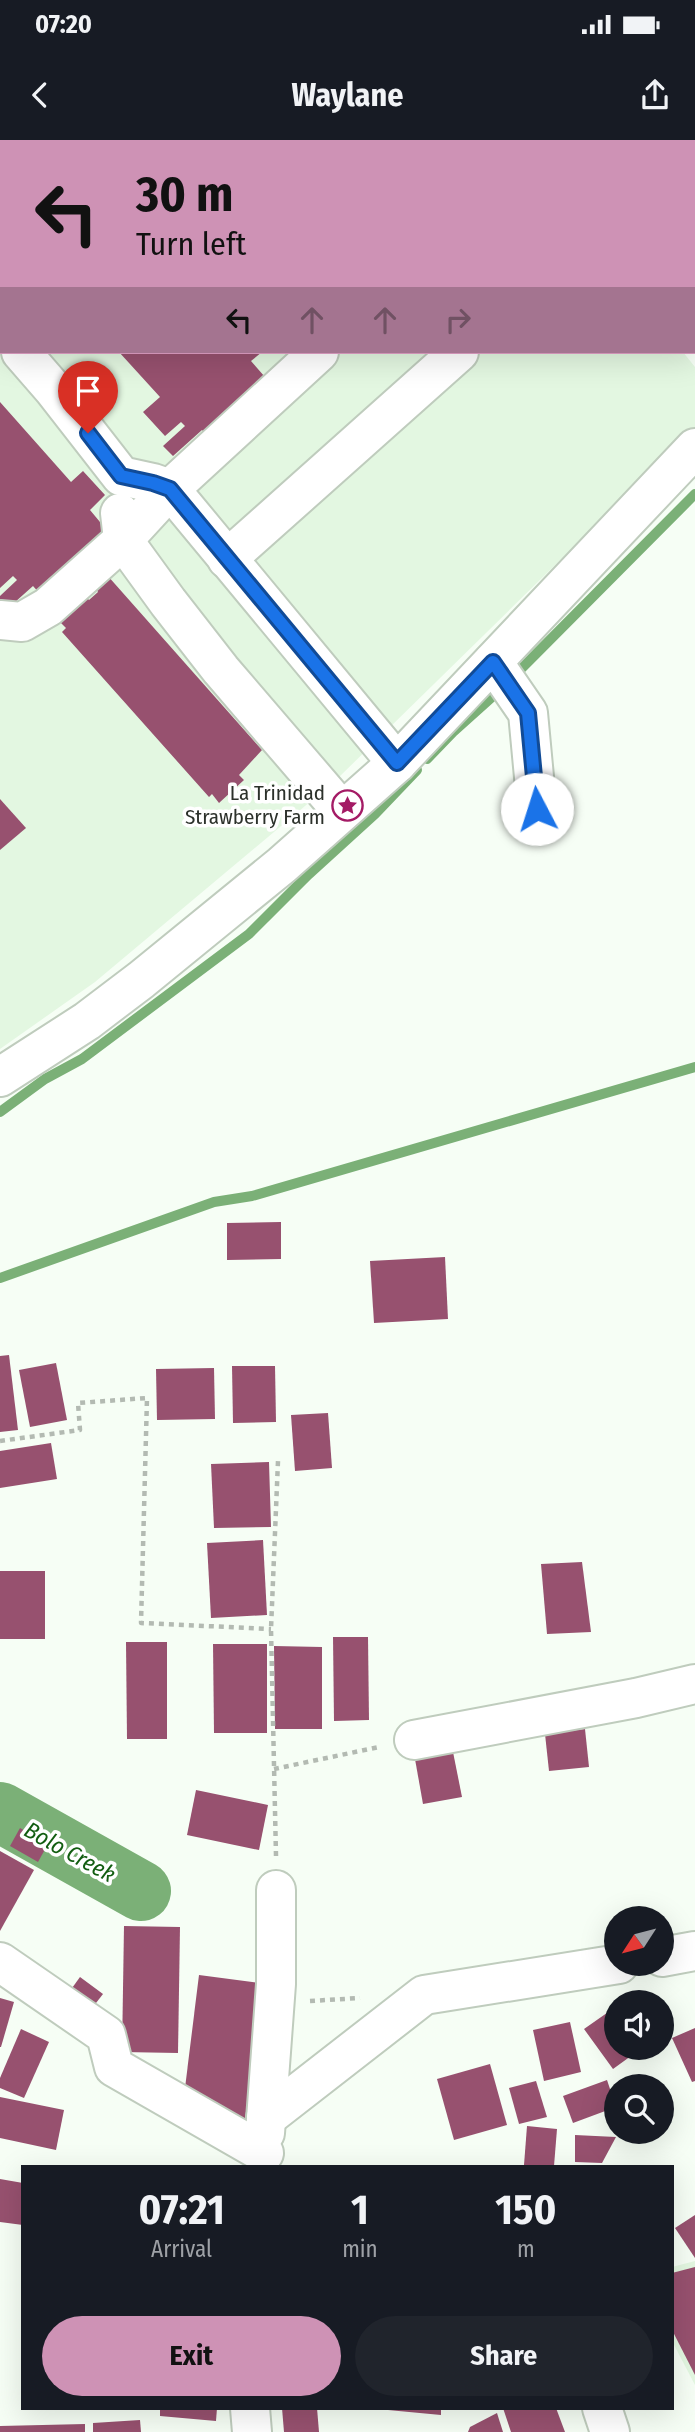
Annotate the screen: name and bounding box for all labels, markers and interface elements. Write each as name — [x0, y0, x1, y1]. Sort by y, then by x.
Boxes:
text: 07:20 — [35, 9, 92, 40]
icon: back — [21, 76, 59, 114]
text: Waylane — [292, 76, 403, 114]
icon: share — [636, 76, 674, 114]
text: 30 m — [136, 165, 234, 224]
icon: left — [21, 168, 112, 259]
text: Turn left — [136, 225, 246, 263]
icon: left — [220, 301, 258, 339]
icon: ahead — [293, 301, 331, 339]
icon: ahead — [366, 301, 404, 339]
icon: right — [439, 301, 477, 339]
pin — [58, 361, 118, 433]
icon: arrive — [69, 372, 107, 410]
position arrow — [500, 772, 574, 846]
place label: La Trinidad Strawberry Farm — [185, 780, 325, 830]
place icon: La Trinidad Strawberry Farm — [331, 788, 365, 822]
water label: Bolo Creek — [20, 1816, 120, 1888]
north arrow — [604, 1906, 674, 1976]
map controls — [604, 1906, 674, 2144]
button: sound — [604, 1990, 674, 2060]
button: search — [604, 2074, 674, 2144]
text: 07:21 — [138, 2185, 225, 2235]
text: 1 — [351, 2185, 369, 2235]
text: 150 — [495, 2185, 557, 2235]
text: Arrival — [151, 2235, 212, 2263]
text: min — [342, 2235, 378, 2263]
text: m — [517, 2235, 535, 2263]
button: Exit — [42, 2316, 341, 2396]
button: Share — [355, 2316, 653, 2396]

